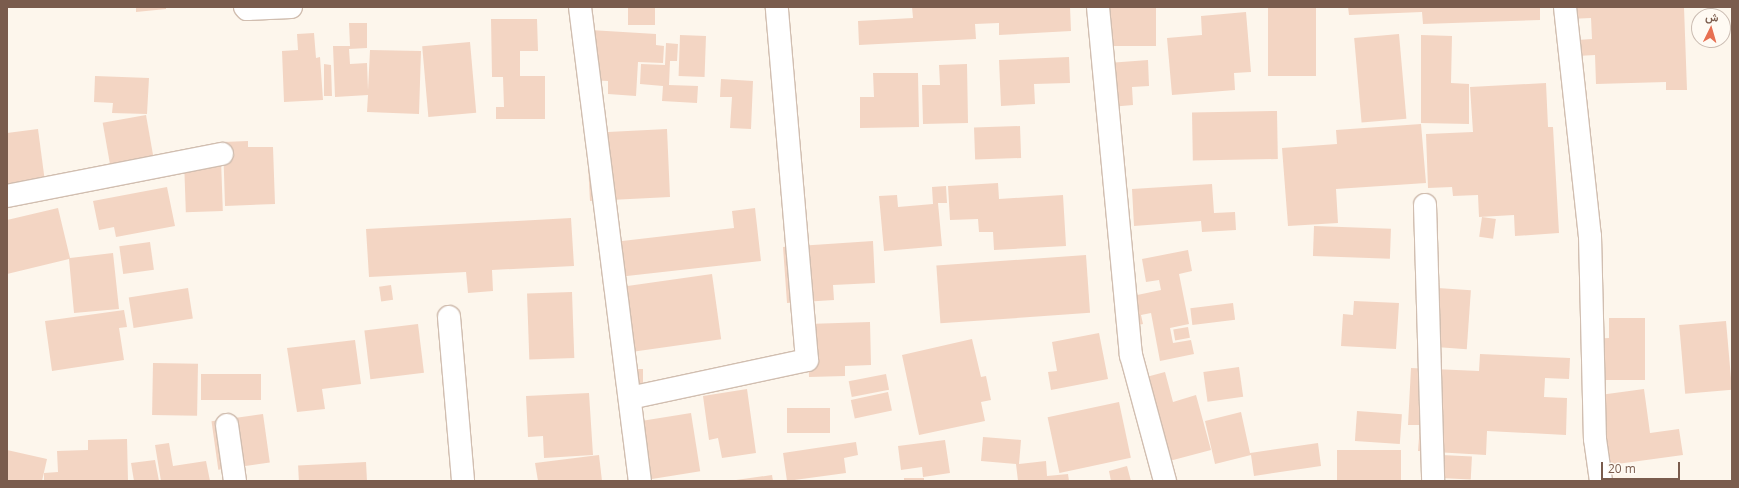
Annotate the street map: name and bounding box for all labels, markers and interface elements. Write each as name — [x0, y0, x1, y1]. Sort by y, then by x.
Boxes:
north arrow — [1691, 8, 1731, 48]
text: ش — [1705, 8, 1719, 25]
scale bar — [1603, 454, 1682, 480]
text: 20 m — [1608, 460, 1636, 477]

